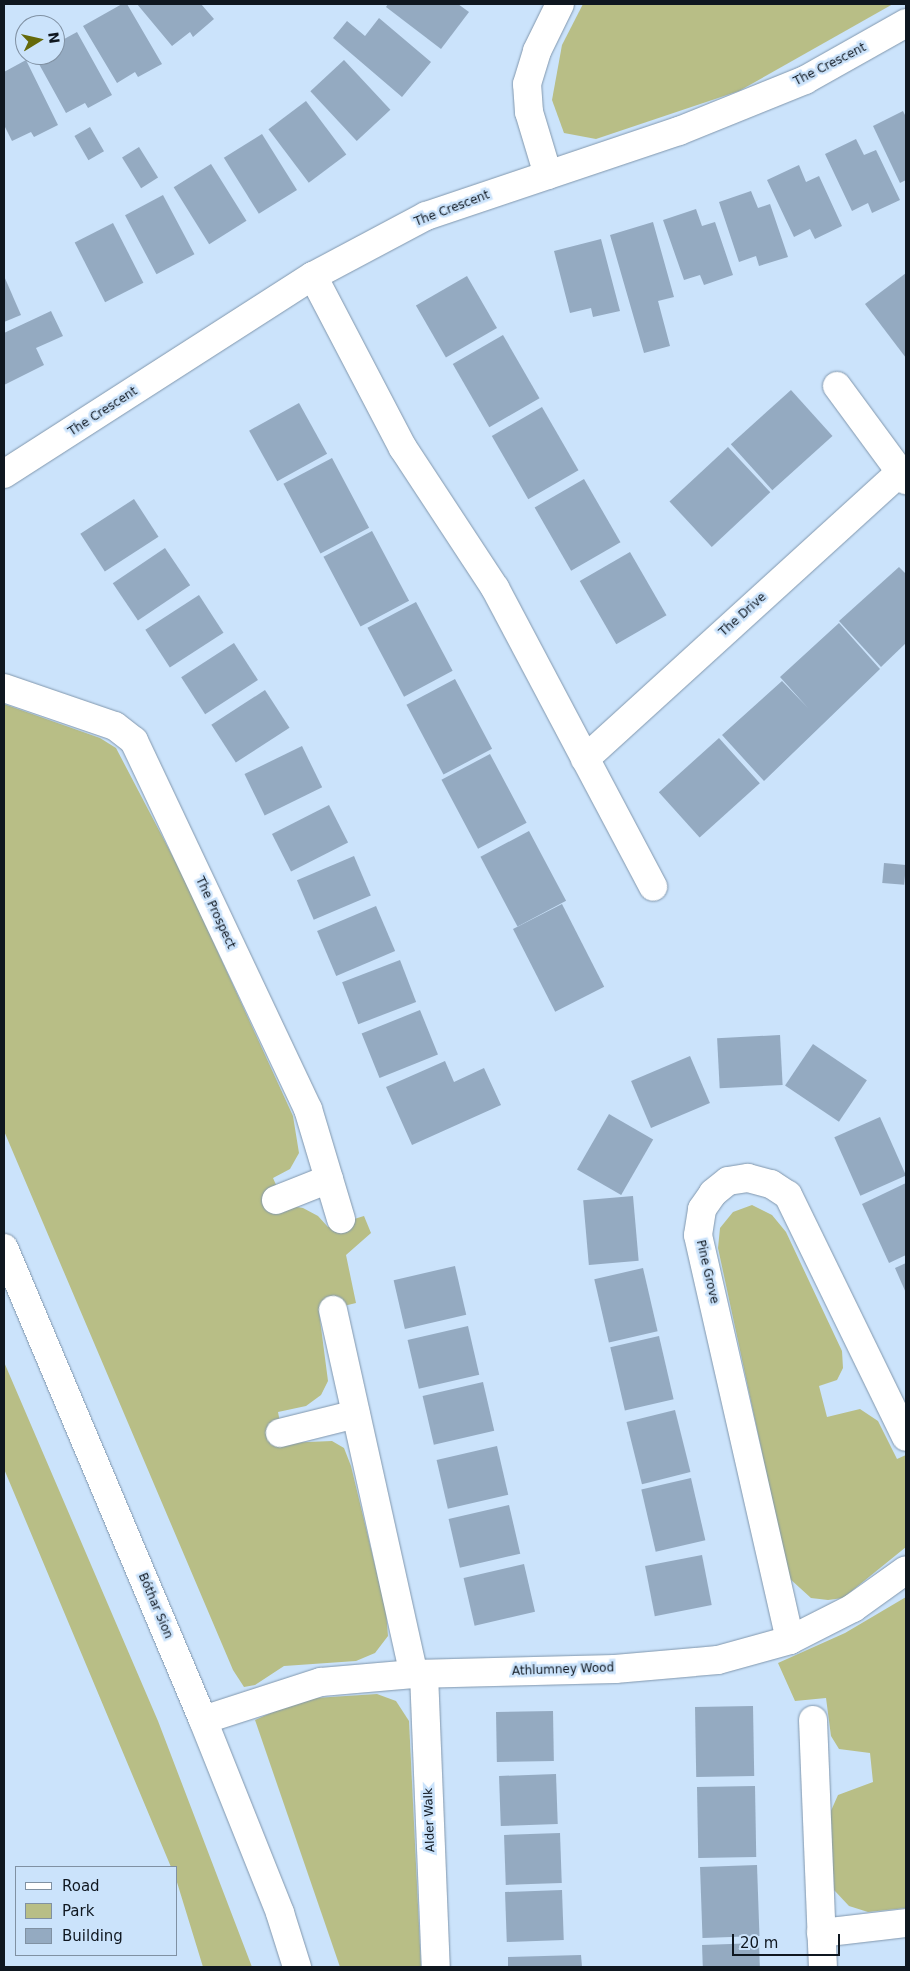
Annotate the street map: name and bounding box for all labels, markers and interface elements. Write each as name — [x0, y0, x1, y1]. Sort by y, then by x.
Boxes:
north arrow — [15, 15, 65, 65]
text: N — [45, 31, 63, 45]
street label: The Crescent — [791, 41, 869, 89]
street label: The Crescent — [412, 188, 492, 230]
street label: The Crescent — [66, 384, 140, 440]
street label: The Drive — [717, 590, 769, 640]
street label: The Prospect — [192, 875, 238, 951]
street label: Pine Grove — [693, 1239, 721, 1305]
street label: Bóthar Sion — [135, 1571, 175, 1641]
street label: Athlumney Wood — [512, 1661, 614, 1679]
street label: Alder Walk — [422, 1788, 438, 1852]
legend — [15, 1866, 178, 1956]
text: Road — [62, 1877, 100, 1895]
text: Park — [62, 1902, 94, 1920]
scale bar — [735, 1924, 842, 1956]
text: Building — [62, 1927, 123, 1945]
text: 20 m — [740, 1934, 778, 1952]

